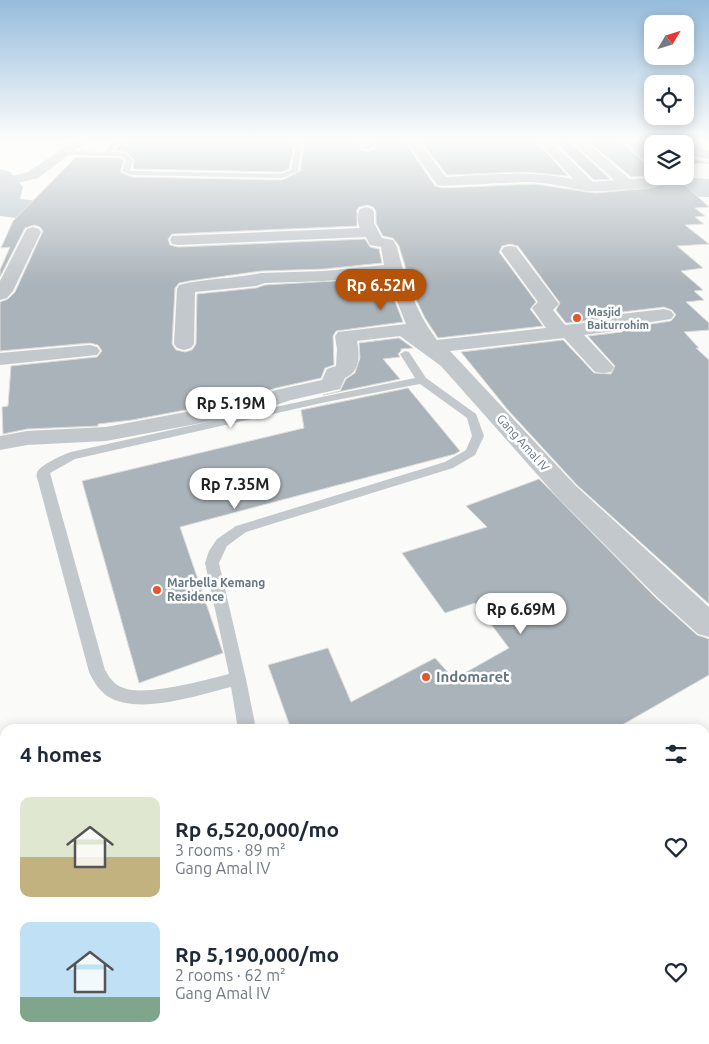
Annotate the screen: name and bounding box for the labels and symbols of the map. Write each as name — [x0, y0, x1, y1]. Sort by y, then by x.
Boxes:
north arrow — [644, 15, 694, 65]
pin: Rp 6.52M — [329, 268, 433, 311]
place label: Masjid Baiturrohim — [587, 306, 649, 331]
marker: Masjid Baiturrohim — [571, 312, 583, 324]
pin: Rp 5.19M — [179, 386, 283, 429]
street label: Gang Amal IV — [495, 412, 552, 474]
pin: Rp 7.35M — [183, 468, 287, 510]
place label: Marbella Kemang Residence — [167, 576, 265, 603]
marker: Marbella Kemang Residence — [151, 584, 163, 596]
pin: Rp 6.69M — [469, 592, 573, 635]
place label: Indomaret — [436, 668, 510, 685]
marker: Indomaret — [420, 671, 432, 683]

